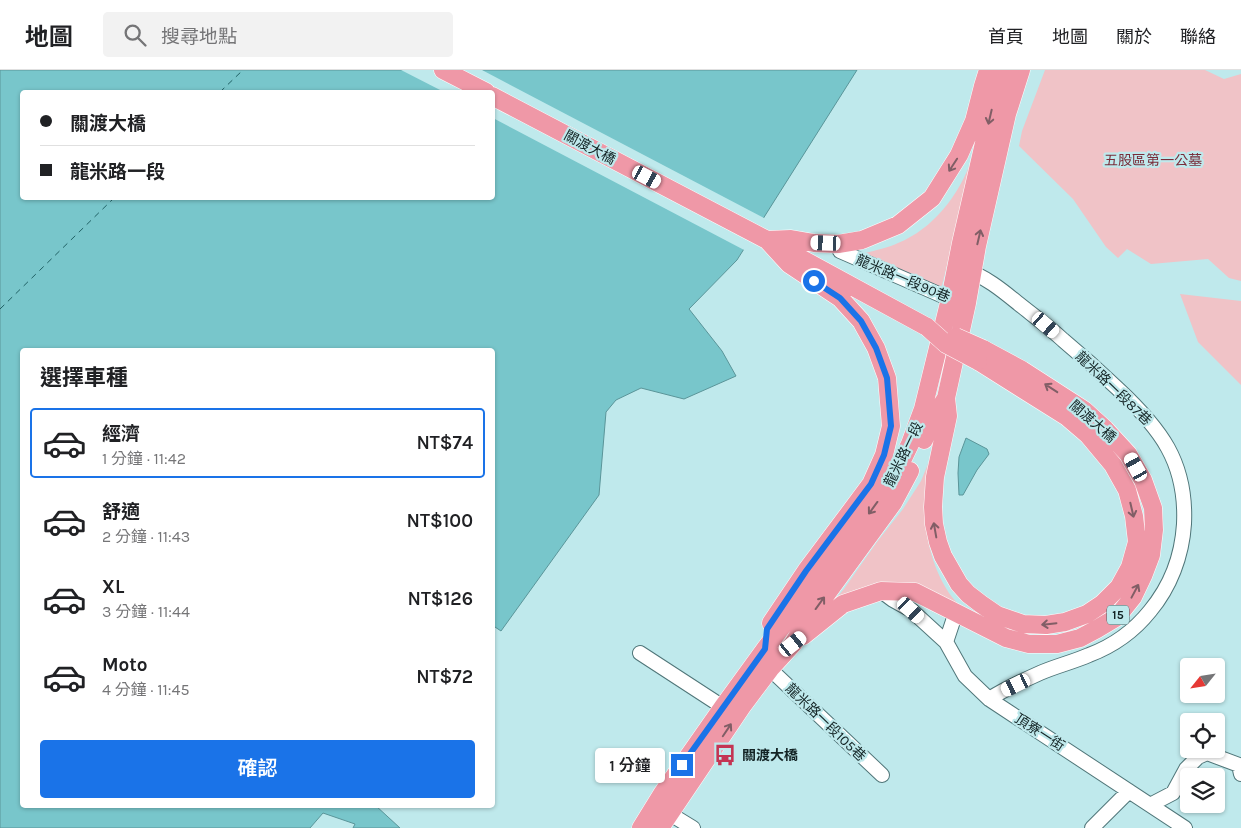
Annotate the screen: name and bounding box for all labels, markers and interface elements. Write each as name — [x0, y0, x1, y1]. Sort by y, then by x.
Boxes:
search box — [103, 12, 453, 57]
icon: search — [121, 21, 149, 49]
text: 地圖 — [25, 23, 73, 51]
text: 搜尋地點 — [161, 26, 237, 48]
text: 首頁 — [988, 26, 1024, 48]
text: 地圖 — [1052, 26, 1088, 48]
text: 關於 — [1116, 26, 1152, 48]
text: 聯絡 — [1180, 26, 1216, 48]
one-way arrow — [985, 109, 994, 125]
text: 關渡大橋 — [70, 113, 146, 135]
street label: 關渡大橋 — [561, 127, 618, 168]
park label: 五股區第一公墓 — [1104, 152, 1202, 169]
one-way arrow — [948, 158, 958, 172]
text: 龍米路一段 — [70, 161, 165, 183]
car — [630, 163, 663, 191]
one-way arrow — [975, 230, 984, 246]
car — [810, 235, 841, 251]
street label: 龍米路一段90巷 — [853, 251, 952, 306]
route start — [803, 270, 825, 292]
car — [1029, 309, 1062, 341]
street label: 龍米路一段87巷 — [1072, 348, 1155, 429]
text: 選擇車種 — [40, 365, 128, 391]
one-way arrow — [1045, 383, 1059, 393]
street label: 關渡大橋 — [1066, 397, 1119, 446]
street label: 龍米路一段 — [880, 419, 926, 489]
icon: car — [42, 421, 87, 466]
text: 經濟 — [102, 423, 140, 445]
text: NT$74 — [416, 432, 473, 454]
text: 1 分鐘 · 11:42 — [102, 449, 186, 468]
car — [1122, 450, 1149, 484]
icon: car — [42, 499, 87, 544]
text: 舒適 — [102, 501, 140, 523]
one-way arrow — [868, 501, 878, 515]
one-way arrow — [1128, 501, 1137, 517]
text: NT$100 — [407, 510, 473, 532]
one-way arrow — [930, 523, 940, 539]
text: 2 分鐘 · 11:43 — [102, 527, 190, 546]
text: XL — [102, 576, 124, 598]
icon: car — [42, 577, 87, 622]
one-way arrow — [1131, 585, 1141, 599]
text: NT$126 — [407, 588, 473, 610]
car — [894, 594, 927, 626]
one-way arrow — [815, 596, 825, 610]
text: 3 分鐘 · 11:44 — [102, 602, 190, 621]
road number: 15 — [1107, 606, 1129, 624]
one-way arrow — [1042, 619, 1058, 628]
car — [776, 629, 809, 659]
text: Moto — [102, 654, 148, 676]
icon: car — [42, 655, 87, 700]
north arrow — [1180, 658, 1225, 702]
map controls — [1180, 658, 1225, 813]
text: NT$72 — [416, 666, 473, 688]
car — [999, 672, 1032, 698]
text: 4 分鐘 · 11:45 — [102, 680, 189, 699]
street label: 龍米路一段105巷 — [782, 680, 869, 765]
street label: 頂寮一街 — [1012, 710, 1068, 755]
button: locate — [1180, 713, 1225, 758]
one-way arrow — [722, 723, 732, 737]
button: 確認 — [40, 740, 475, 798]
bus stop icon: 關渡大橋 — [712, 742, 738, 768]
place label: 關渡大橋 — [742, 747, 798, 764]
callout: 1 分鐘 — [594, 748, 664, 782]
route end — [671, 754, 693, 776]
text: 1 分鐘 — [609, 756, 651, 775]
button: layers — [1180, 768, 1225, 813]

